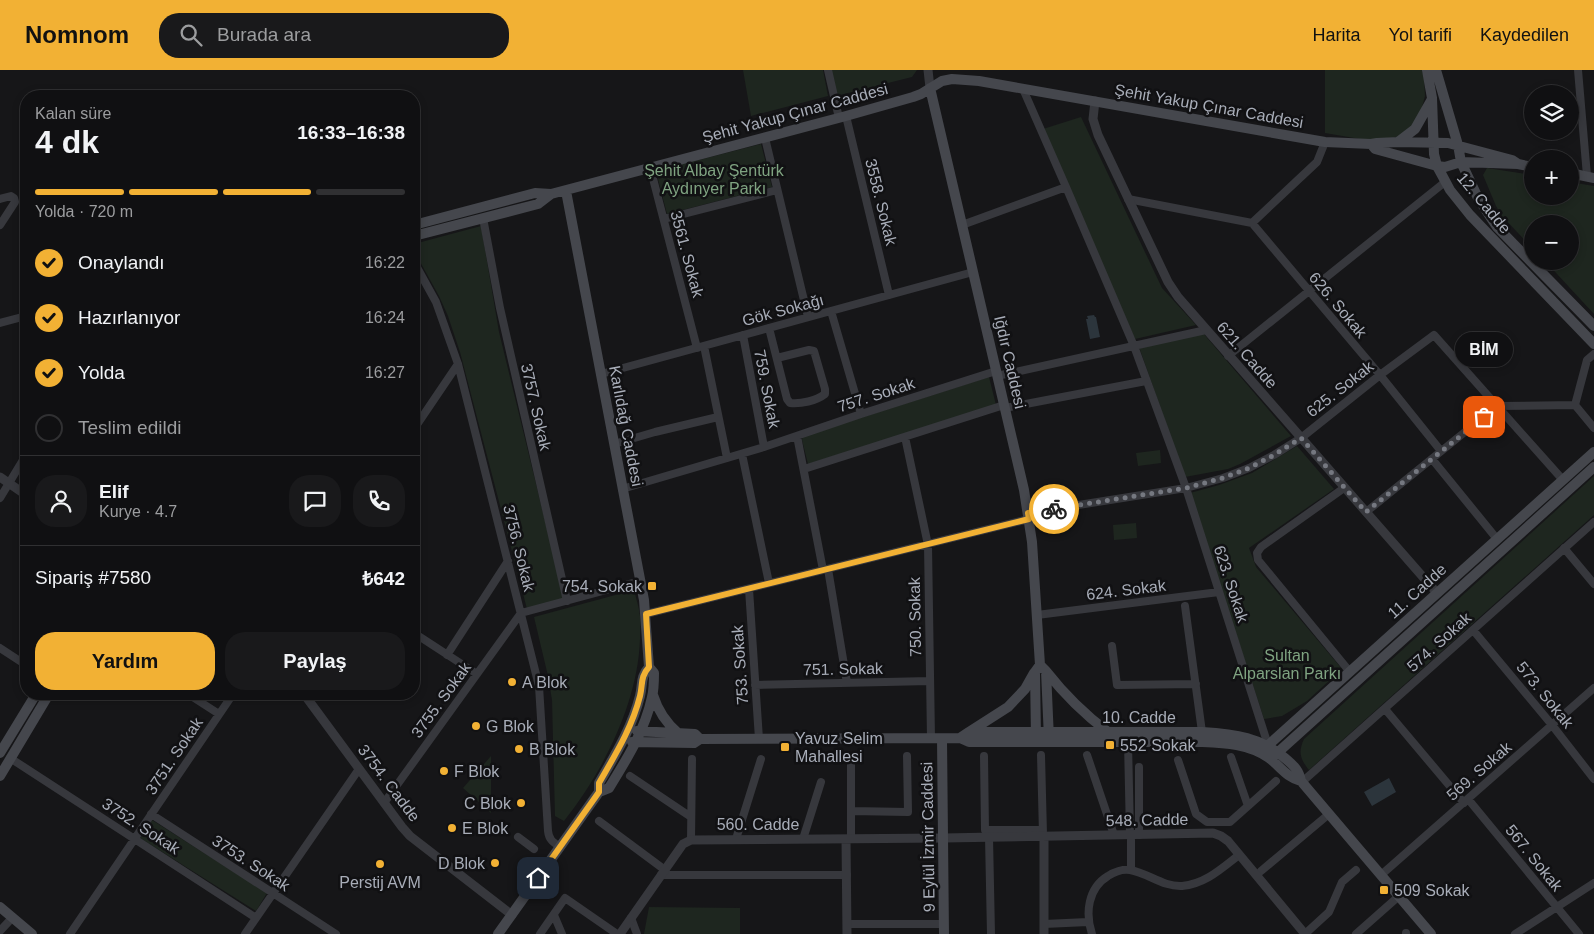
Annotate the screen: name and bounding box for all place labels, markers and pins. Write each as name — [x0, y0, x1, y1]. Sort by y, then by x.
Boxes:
callout: BİM — [1455, 332, 1513, 367]
pin — [1463, 396, 1505, 438]
place label: 754. Sokak — [562, 578, 643, 595]
marker: 754. Sokak — [646, 580, 658, 592]
place label: A Blok — [522, 674, 568, 691]
marker: A Blok — [506, 676, 518, 688]
place label: G Blok — [486, 718, 535, 735]
marker: G Blok — [470, 720, 482, 732]
place label: Yavuz Selim Mahallesi — [795, 730, 883, 765]
place label: 552 Sokak — [1120, 737, 1197, 754]
marker: 552 Sokak — [1104, 739, 1116, 751]
place label: B Blok — [529, 741, 576, 758]
marker: Yavuz Selim Mahallesi — [779, 741, 791, 753]
marker: B Blok — [513, 743, 525, 755]
place label: F Blok — [454, 763, 500, 780]
marker: F Blok — [438, 765, 450, 777]
place label: C Blok — [464, 795, 512, 812]
marker: C Blok — [515, 797, 527, 809]
place label: E Blok — [462, 820, 509, 837]
marker: E Blok — [446, 822, 458, 834]
place label: D Blok — [438, 855, 486, 872]
marker: D Blok — [489, 857, 501, 869]
pin — [517, 857, 559, 899]
marker: Perstij AVM — [374, 858, 386, 870]
place label: Perstij AVM — [339, 874, 421, 891]
place label: 509 Sokak — [1394, 882, 1471, 899]
marker: 509 Sokak — [1378, 884, 1390, 896]

